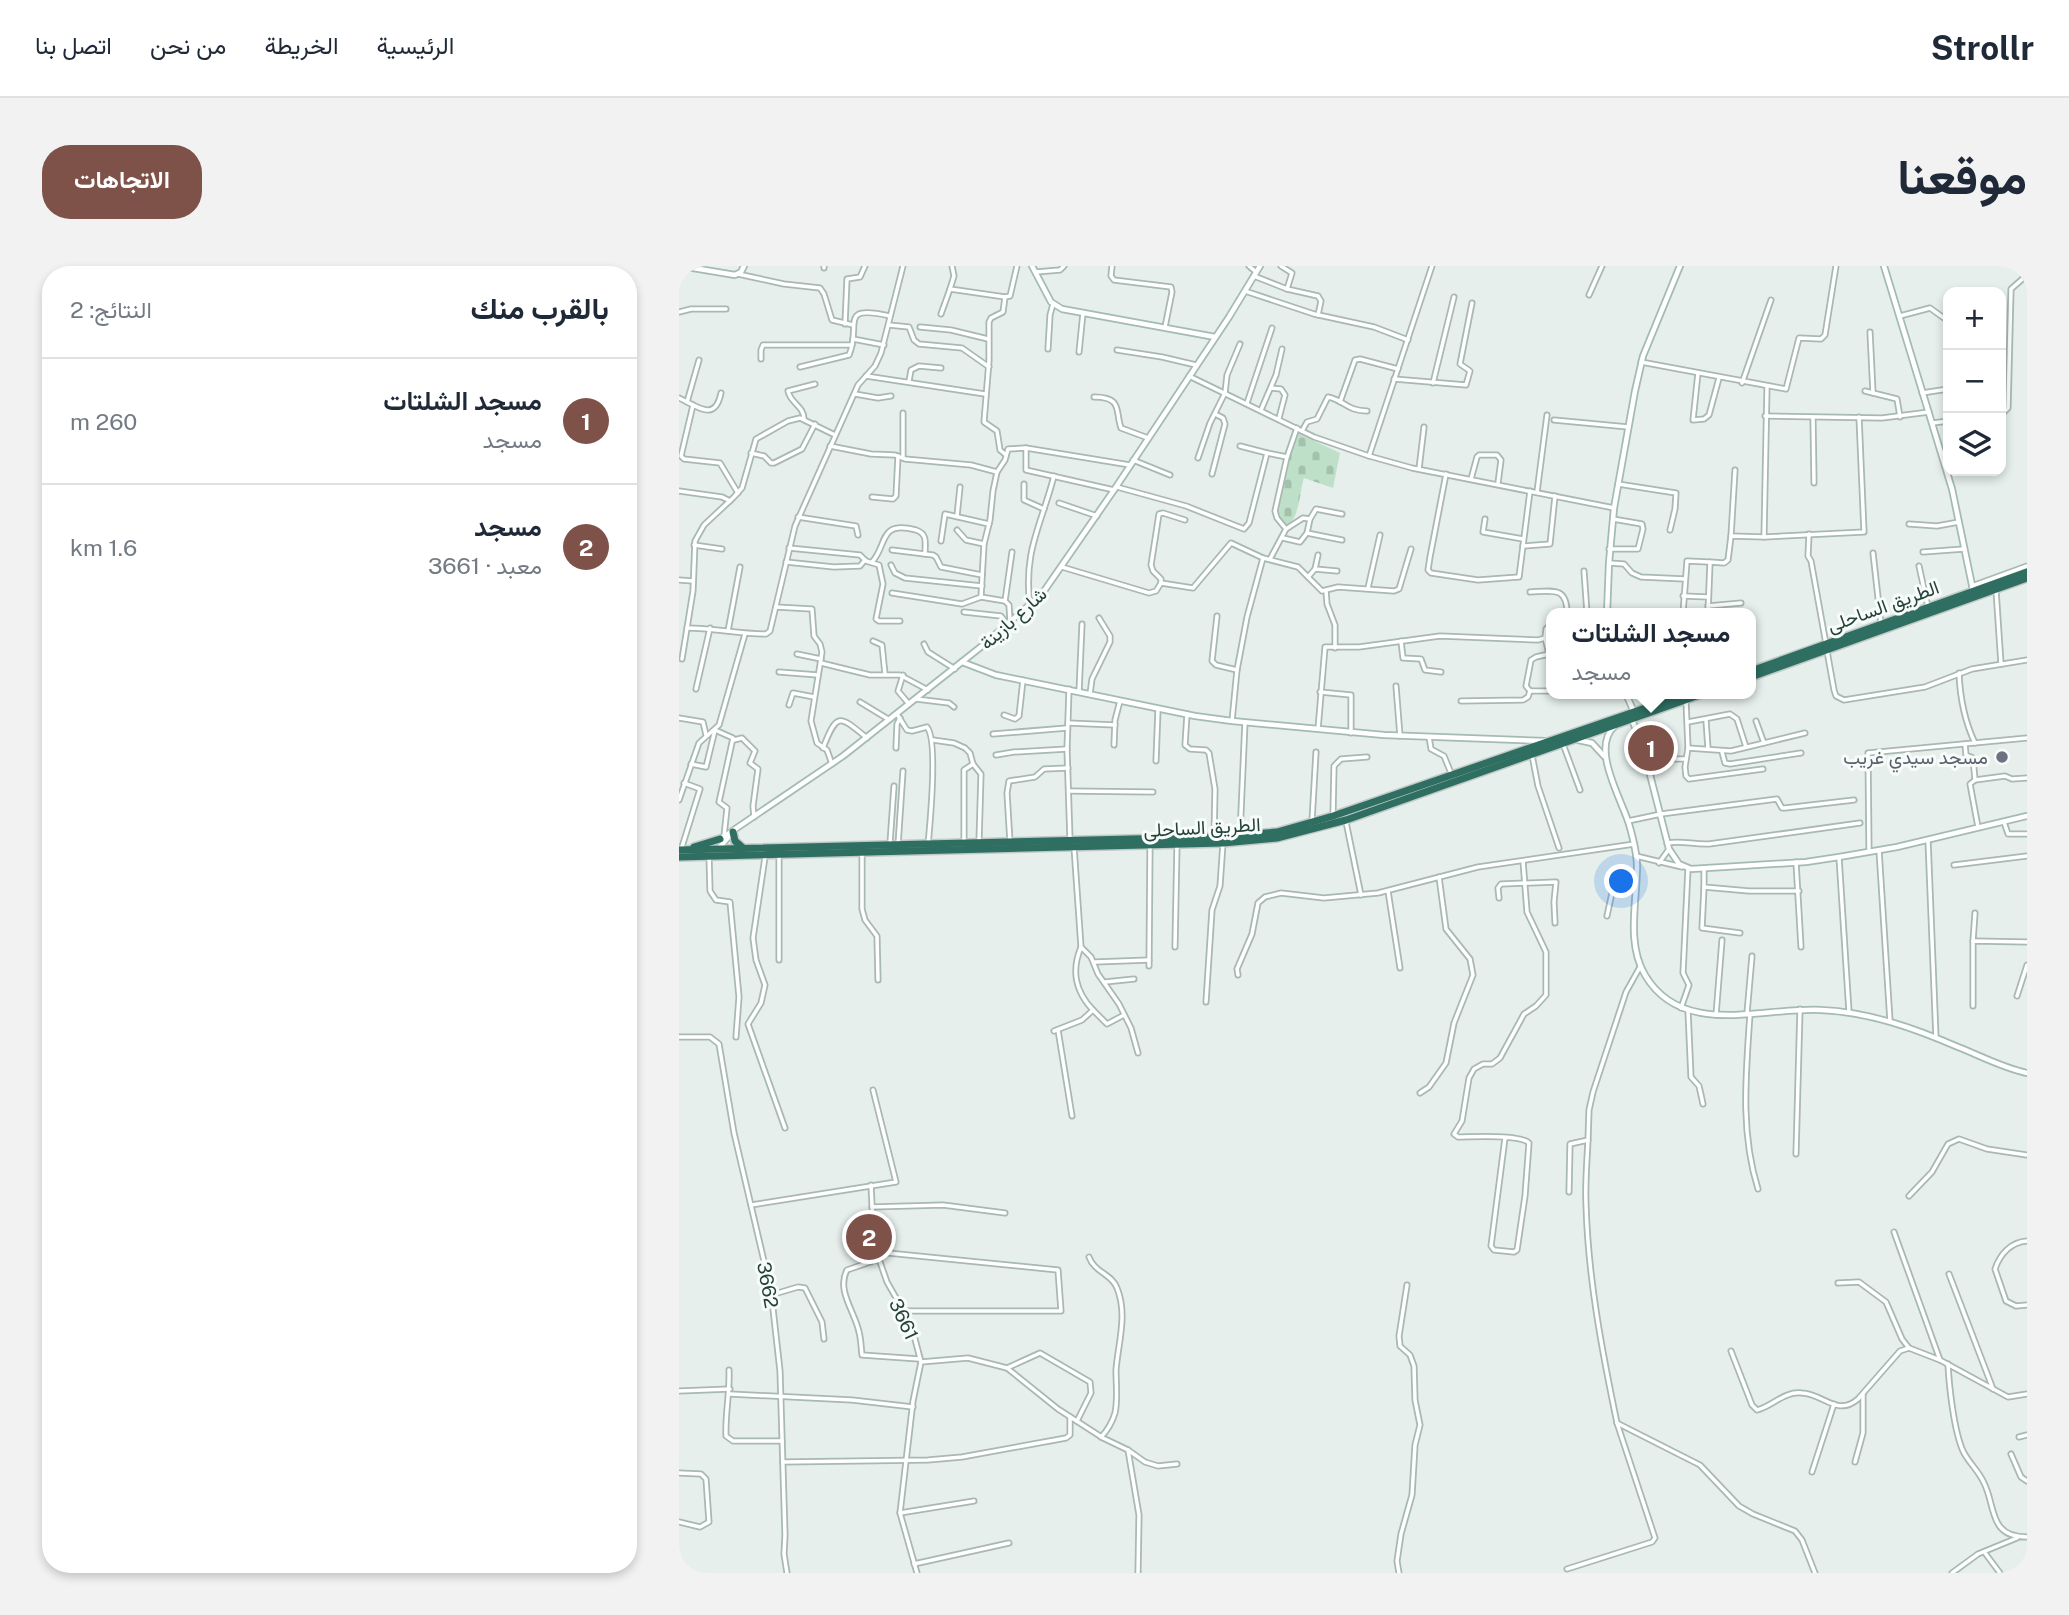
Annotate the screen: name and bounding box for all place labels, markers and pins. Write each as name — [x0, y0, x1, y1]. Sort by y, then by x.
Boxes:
pin: 1 — [1628, 722, 1674, 774]
place label: مسجد سيدي غريب — [1843, 746, 1988, 773]
marker: مسجد سيدي غريب — [1994, 749, 2010, 765]
pin: 2 — [846, 1211, 892, 1263]

